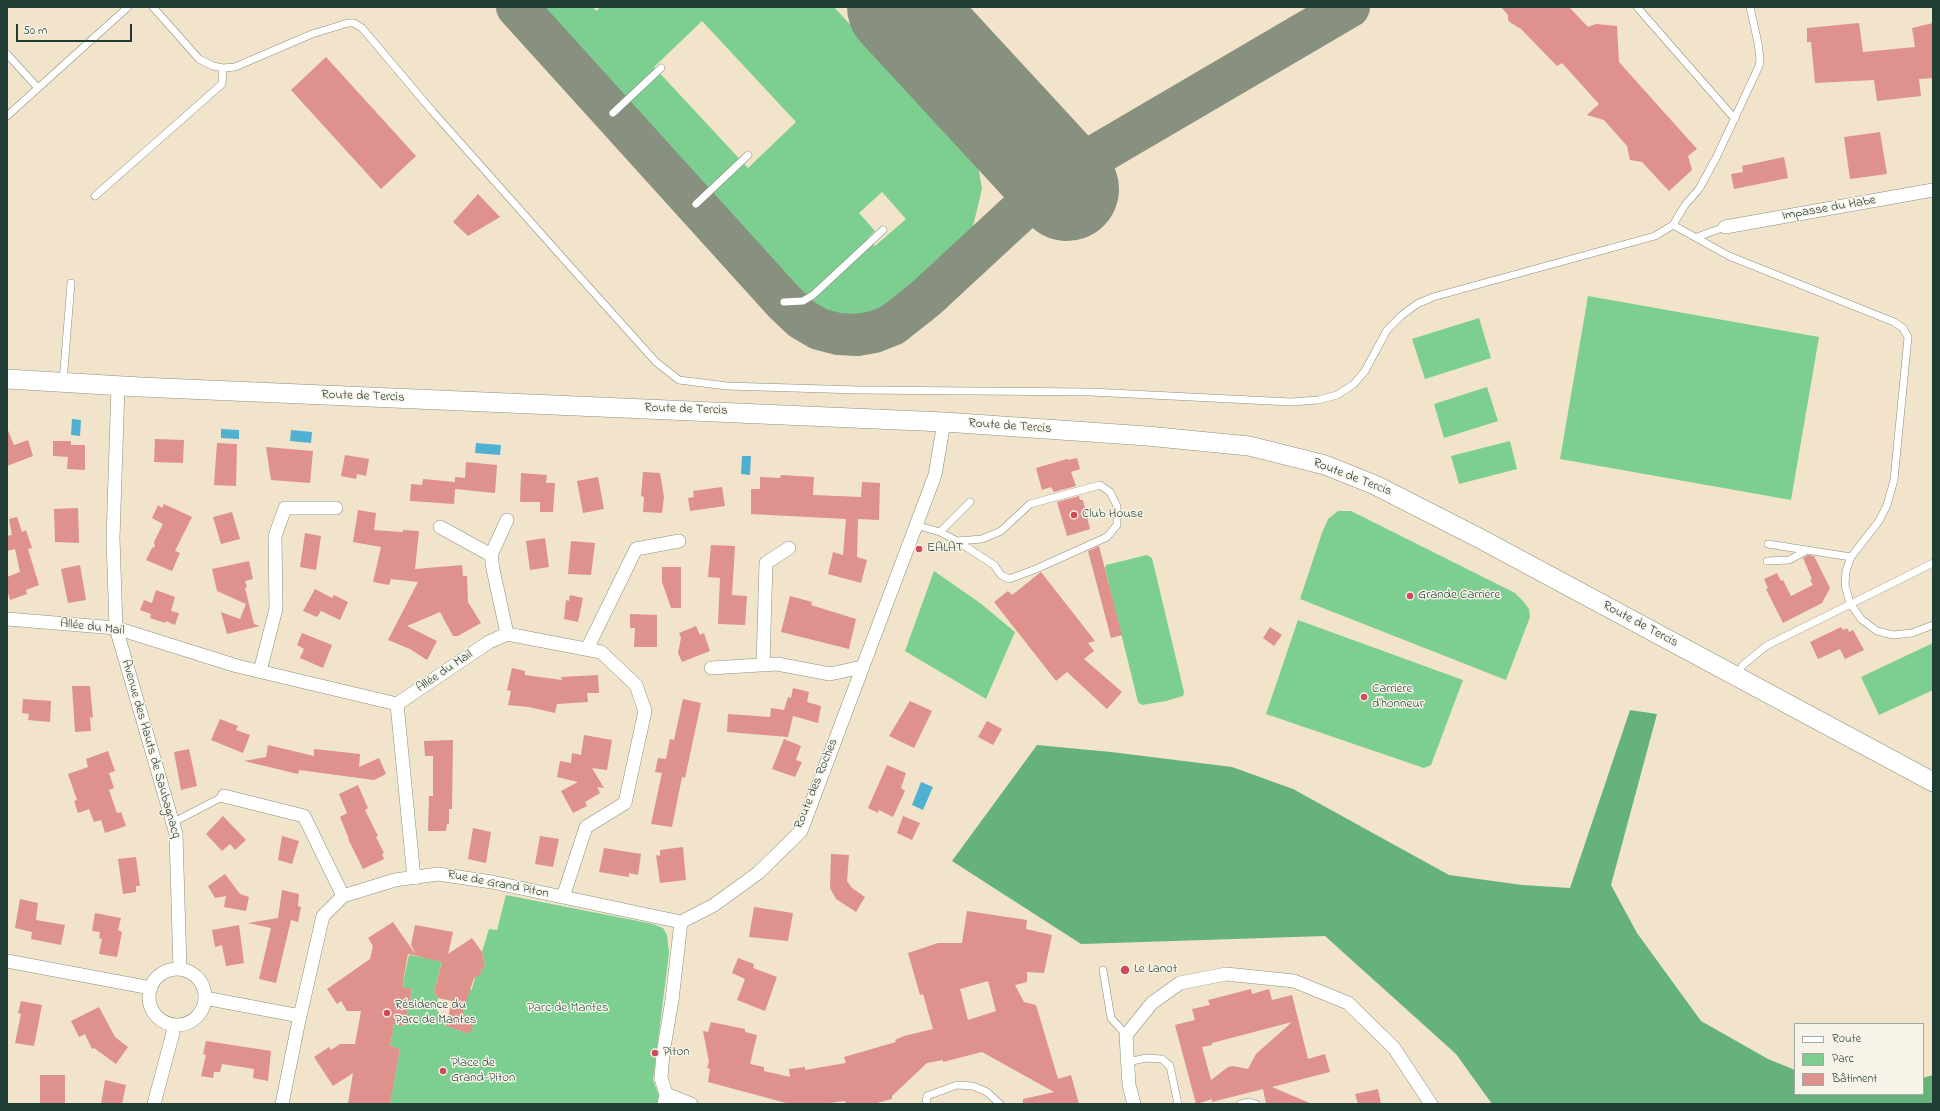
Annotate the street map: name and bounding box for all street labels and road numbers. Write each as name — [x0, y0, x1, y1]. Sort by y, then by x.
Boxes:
street label: Impasse du Habe — [1781, 193, 1877, 225]
street label: Route de Tercis — [321, 388, 405, 406]
street label: Route de Tercis — [644, 401, 728, 419]
street label: Route de Tercis — [968, 416, 1052, 438]
street label: Route de Tercis — [1310, 456, 1394, 500]
street label: Route de Tercis — [1600, 599, 1680, 651]
street label: Allée du Mail — [59, 616, 125, 640]
street label: Allée du Mail — [414, 647, 476, 697]
street label: Avenue des Hauts de Saubagnacq — [117, 658, 183, 840]
street label: Route des Roches — [792, 737, 842, 831]
street label: Rue de Grand Piton — [446, 868, 550, 902]

